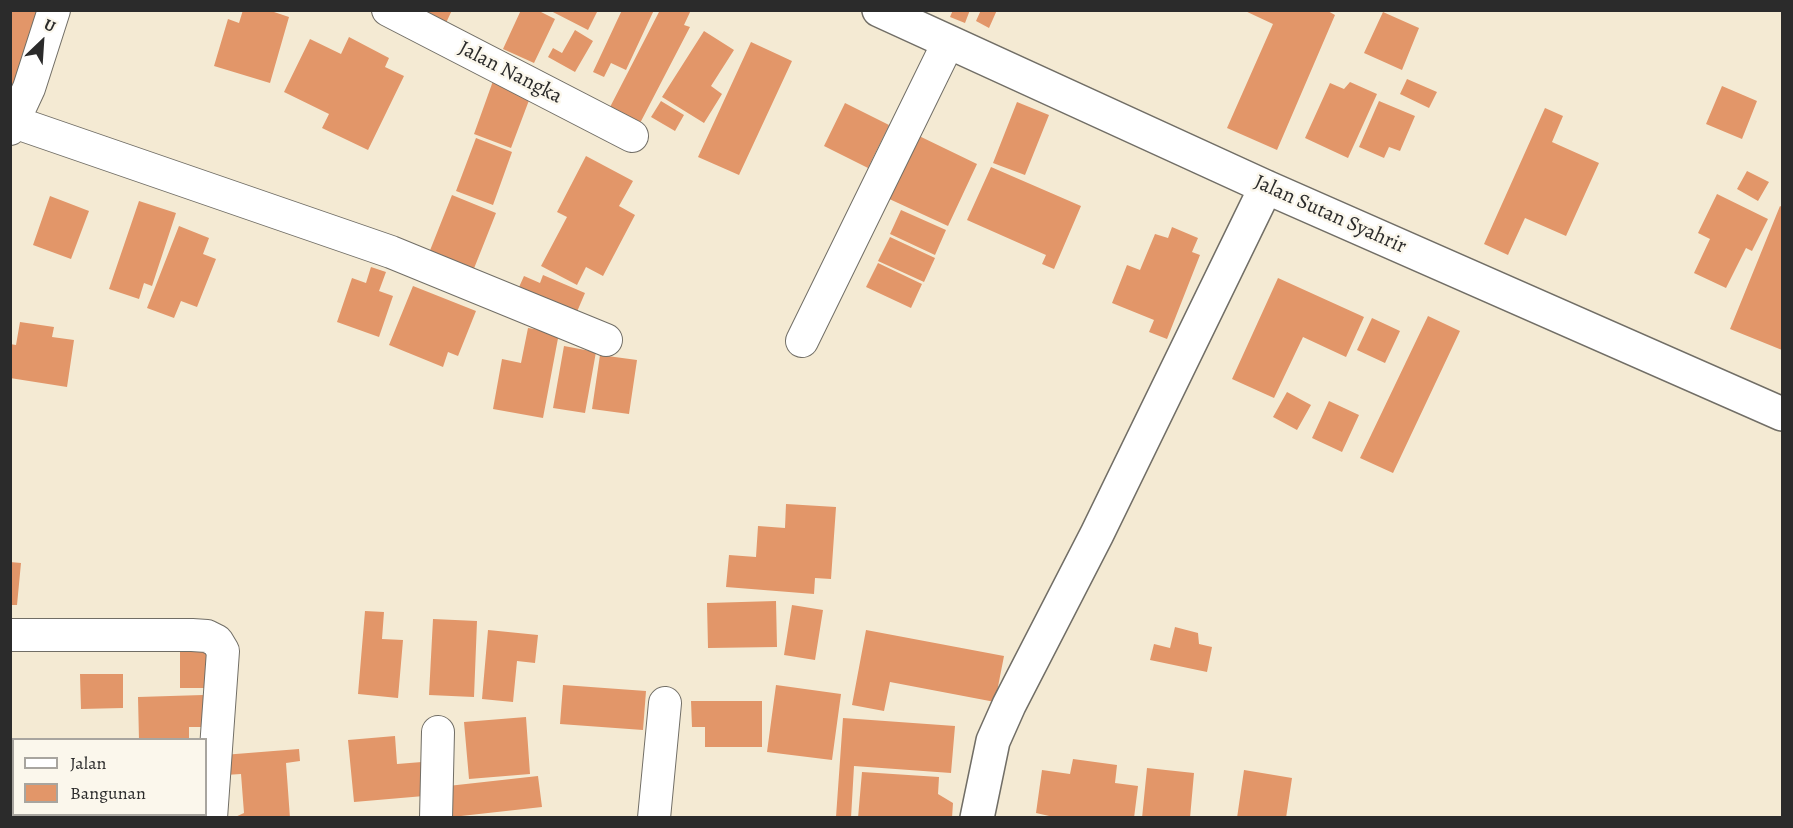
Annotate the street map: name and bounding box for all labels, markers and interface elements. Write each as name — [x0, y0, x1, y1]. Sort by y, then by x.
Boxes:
north arrow — [12, 12, 72, 72]
text: U — [40, 13, 59, 38]
street label: Jalan Nangka — [454, 36, 566, 110]
street label: Jalan Sutan Syahrir — [1250, 170, 1410, 260]
legend — [12, 738, 207, 816]
text: Jalan — [70, 751, 106, 775]
text: Bangunan — [70, 781, 146, 805]

